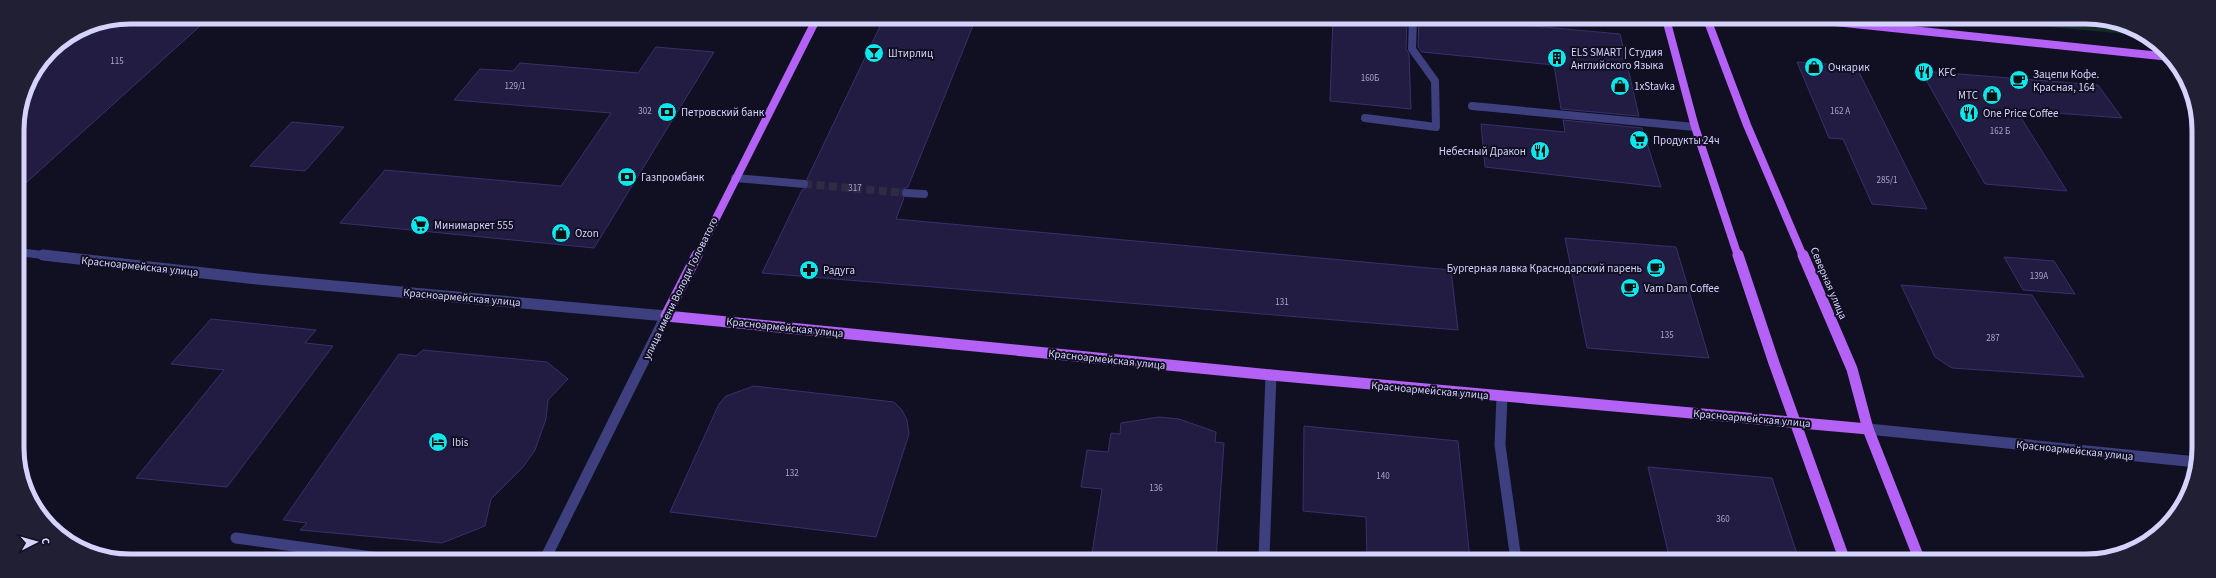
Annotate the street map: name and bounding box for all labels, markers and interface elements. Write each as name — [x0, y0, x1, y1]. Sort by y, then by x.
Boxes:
bar icon: Штирлиц — [863, 42, 885, 64]
place label: ELS SMART | Студия Английского Языка — [1571, 45, 1663, 73]
place label: Штирлиц — [888, 46, 933, 61]
building icon: ELS SMART | Студия Английского Языка — [1546, 47, 1568, 69]
house number: 115 — [110, 55, 124, 68]
shop icon: Очкарик — [1803, 56, 1825, 78]
place label: Очкарик — [1828, 60, 1870, 75]
restaurant icon: KFC — [1913, 61, 1935, 83]
place label: KFC — [1938, 65, 1956, 80]
place label: Зацепи Кофе. Красная, 164 — [2033, 67, 2099, 95]
cafe icon: Зацепи Кофе. Красная, 164 — [2008, 69, 2030, 91]
house number: 160Б — [1361, 72, 1379, 85]
shop icon: 1xStavka — [1609, 75, 1631, 97]
place label: 1xStavka — [1634, 79, 1675, 94]
house number: 129/1 — [504, 80, 526, 93]
shop icon: МТС — [1981, 84, 2003, 106]
place label: МТС — [1958, 88, 1978, 103]
bank icon: Петровский банк — [656, 101, 678, 123]
restaurant icon: One Price Coffee — [1958, 102, 1980, 124]
house number: 302 — [638, 105, 652, 118]
place label: Петровский банк — [681, 105, 765, 120]
house number: 162 А — [1830, 105, 1850, 118]
place label: One Price Coffee — [1983, 106, 2059, 121]
house number: 162 Б — [1990, 125, 2010, 138]
supermarket icon: Продукты 24ч — [1628, 129, 1650, 151]
place label: Продукты 24ч — [1653, 133, 1720, 148]
restaurant icon: Небесный Дракон — [1529, 140, 1551, 162]
place label: Небесный Дракон — [1439, 144, 1526, 159]
bank icon: Газпромбанк — [616, 166, 638, 188]
place label: Газпромбанк — [641, 170, 705, 185]
house number: 285/1 — [1876, 174, 1898, 187]
house number: 317 — [848, 182, 862, 195]
supermarket icon: Минимаркет 555 — [409, 214, 431, 236]
street label: улица имени Володи Головатого — [639, 214, 722, 362]
place label: Минимаркет 555 — [434, 218, 513, 233]
shop icon: Ozon — [550, 222, 572, 244]
place label: Ozon — [575, 226, 599, 241]
street label: Северная улица — [1807, 245, 1851, 322]
street label: Красноармейская улица — [81, 253, 199, 280]
cafe icon: Бургерная лавка Краснодарский парень — [1645, 257, 1667, 279]
pharmacy icon: Радуга — [798, 259, 820, 281]
place label: Бургерная лавка Краснодарский парень — [1447, 261, 1642, 276]
place label: Радуга — [823, 263, 855, 278]
house number: 139А — [2030, 270, 2048, 283]
cafe icon: Vam Dam Coffee — [1619, 277, 1641, 299]
place label: Vam Dam Coffee — [1644, 281, 1720, 296]
street label: Красноармейская улица — [403, 285, 521, 310]
house number: 131 — [1275, 296, 1289, 309]
street label: Красноармейская улица — [726, 314, 844, 341]
house number: 135 — [1660, 329, 1674, 342]
house number: 287 — [1986, 332, 2000, 345]
street label: Красноармейская улица — [1048, 346, 1166, 373]
street label: Красноармейская улица — [1371, 378, 1489, 403]
street label: Красноармейская улица — [1693, 406, 1811, 431]
hotel icon: Ibis — [427, 431, 449, 453]
place label: Ibis — [452, 435, 469, 450]
street label: Красноармейская улица — [2016, 437, 2134, 464]
house number: 132 — [785, 467, 799, 480]
house number: 140 — [1376, 470, 1390, 483]
house number: 136 — [1149, 482, 1163, 495]
house number: 360 — [1716, 513, 1730, 526]
north arrow — [16, 522, 56, 562]
text: С — [38, 537, 53, 546]

